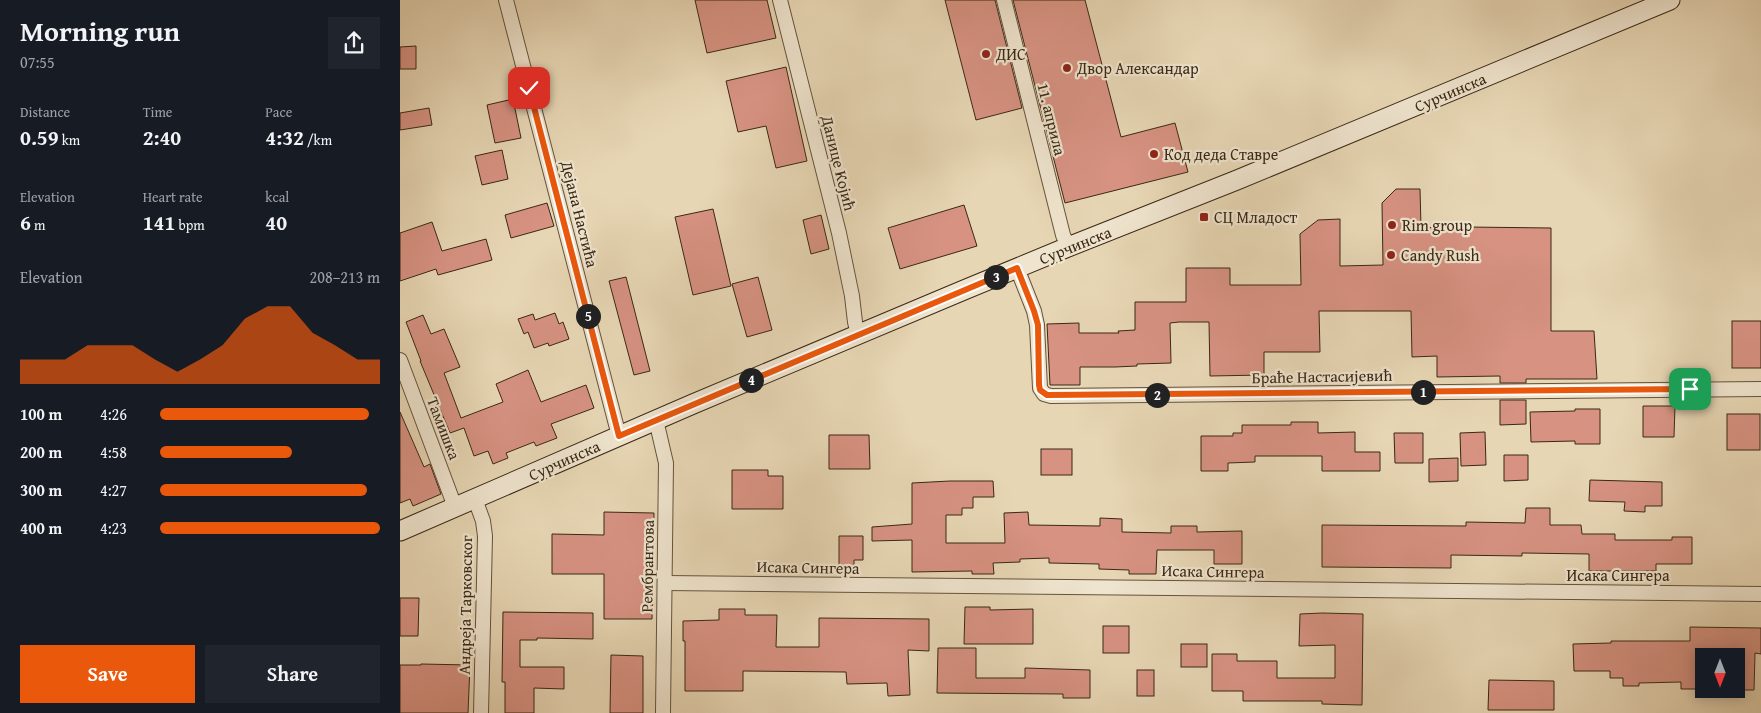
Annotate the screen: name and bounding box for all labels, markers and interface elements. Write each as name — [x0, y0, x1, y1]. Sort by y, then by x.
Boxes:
text: Morning run — [20, 10, 180, 51]
button: share — [328, 17, 380, 69]
place label: ДИС — [995, 42, 1026, 66]
marker: ДИС — [980, 48, 992, 60]
text: 07:55 — [20, 50, 55, 74]
place label: Двор Александар — [1076, 56, 1199, 80]
marker: Двор Александар — [1061, 62, 1073, 74]
street label: Сурчинска — [1410, 66, 1490, 118]
pin — [508, 67, 550, 109]
icon: check — [515, 74, 543, 102]
street label: 11. априла — [1031, 80, 1073, 158]
text: Distance — [20, 102, 70, 122]
text: Time — [143, 102, 172, 122]
text: Pace — [265, 102, 292, 122]
street label: Данице Којић — [815, 112, 862, 213]
text: 0.59 — [20, 122, 59, 153]
text: 2:40 — [143, 122, 181, 153]
text: 4:32 — [265, 122, 304, 153]
text: km — [59, 130, 80, 150]
text: /km — [304, 130, 332, 150]
place label: Код деда Ставре — [1164, 142, 1278, 166]
marker: Код деда Ставре — [1148, 148, 1160, 160]
street label: Дејана Настића — [555, 157, 605, 270]
text: Elevation — [20, 187, 75, 207]
text: Heart rate — [143, 187, 203, 207]
text: kcal — [265, 187, 289, 207]
place label: СЦ Младост — [1214, 205, 1297, 229]
text: 6 — [20, 207, 31, 238]
text: 141 — [143, 207, 175, 238]
text: 40 — [265, 207, 287, 238]
marker: СЦ Младост — [1198, 211, 1210, 223]
place label: Rim group — [1402, 213, 1472, 237]
text: m — [31, 215, 45, 235]
text: bpm — [175, 215, 205, 235]
marker: Rim group — [1386, 219, 1398, 231]
street label: Сурчинска — [1035, 220, 1115, 270]
place label: Candy Rush — [1401, 243, 1479, 267]
marker: Candy Rush — [1385, 249, 1397, 261]
pin: 3 — [984, 264, 1008, 290]
text: Elevation — [20, 265, 83, 289]
text: 208–213 m — [310, 265, 380, 289]
text: 3 — [993, 267, 1000, 287]
pin: 5 — [576, 304, 600, 328]
text: 5 — [585, 306, 592, 326]
street label: Браће Настасијевић — [1251, 363, 1393, 389]
pin: 4 — [738, 368, 764, 392]
pin — [1669, 368, 1711, 410]
text: 4 — [748, 370, 755, 390]
icon: arrive — [1676, 375, 1704, 403]
pin: 1 — [1410, 380, 1436, 404]
pin: 2 — [1144, 382, 1170, 408]
text: 1 — [1420, 382, 1427, 402]
text: 2 — [1154, 385, 1161, 405]
street label: Тамишка — [421, 393, 467, 463]
text: 100 m — [20, 402, 62, 426]
text: 4:26 — [100, 402, 127, 426]
street label: Сурчинска — [524, 433, 604, 486]
text: 200 m — [20, 440, 62, 464]
text: 4:58 — [100, 440, 127, 464]
text: 300 m — [20, 478, 62, 502]
text: 4:27 — [100, 478, 127, 502]
text: 400 m — [20, 516, 62, 540]
text: 4:23 — [100, 516, 127, 540]
street label: Рембрантова — [634, 519, 660, 612]
street label: Андреја Тарковског — [452, 535, 478, 675]
street label: Исака Сингера — [756, 554, 860, 580]
street label: Исака Сингера — [1161, 558, 1265, 584]
street label: Исака Сингера — [1566, 563, 1670, 587]
button: Save — [20, 645, 195, 703]
button: Share — [205, 645, 380, 703]
north arrow — [1695, 648, 1745, 698]
map controls — [1695, 648, 1745, 698]

